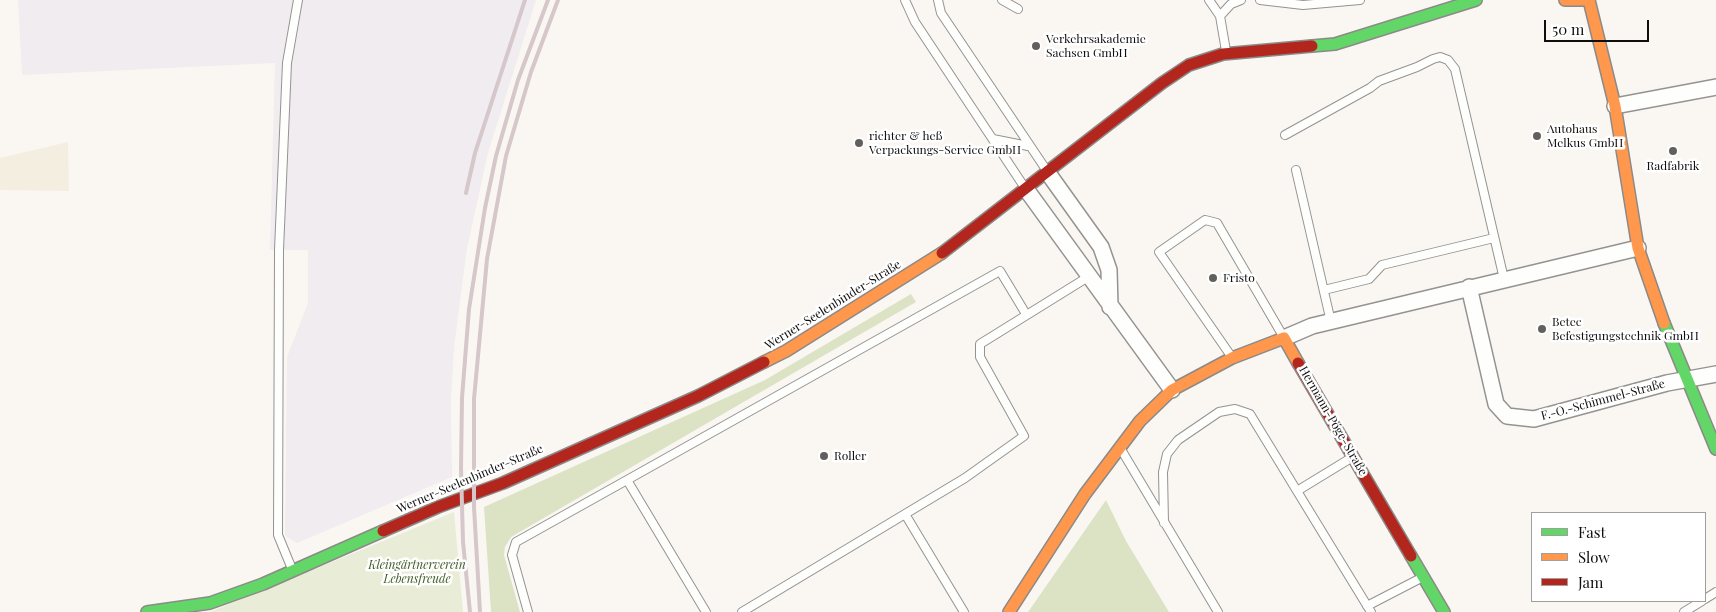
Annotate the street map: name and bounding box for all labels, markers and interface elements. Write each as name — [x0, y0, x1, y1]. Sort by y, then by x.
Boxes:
scale bar — [1546, 10, 1651, 42]
text: 50 m — [1552, 19, 1584, 39]
place label: Verkehrsakademie Sachsen GmbH — [1046, 32, 1146, 60]
marker: Verkehrsakademie Sachsen GmbH — [1030, 40, 1042, 52]
place label: Autohaus Melkus GmbH — [1547, 122, 1623, 150]
place label: richter & heß Verpackungs-Service GmbH — [869, 129, 1021, 157]
marker: Autohaus Melkus GmbH — [1531, 130, 1543, 142]
marker: richter & heß Verpackungs-Service GmbH — [853, 137, 865, 149]
marker: Radfabrik — [1667, 145, 1679, 157]
place label: Radfabrik — [1647, 159, 1699, 173]
street label: Werner-Seelenbinder-Straße — [762, 257, 904, 353]
place label: Fristo — [1223, 271, 1255, 285]
marker: Fristo — [1207, 272, 1219, 284]
place label: Betec Befestigungstechnik GmbH — [1552, 315, 1699, 343]
marker: Betec Befestigungstechnik GmbH — [1536, 323, 1548, 335]
street label: Hermann-Pöge-Straße — [1296, 364, 1370, 478]
street label: F.-O.-Schimmel-Straße — [1540, 377, 1666, 423]
street label: Werner-Seelenbinder-Straße — [395, 442, 545, 516]
place label: Roller — [834, 449, 866, 463]
marker: Roller — [818, 450, 830, 462]
legend — [1531, 512, 1706, 602]
text: Fast — [1578, 522, 1606, 542]
text: Slow — [1578, 547, 1610, 567]
park label: Kleingärtnerverein Lebensfreude — [368, 558, 466, 586]
text: Jam — [1578, 572, 1603, 592]

